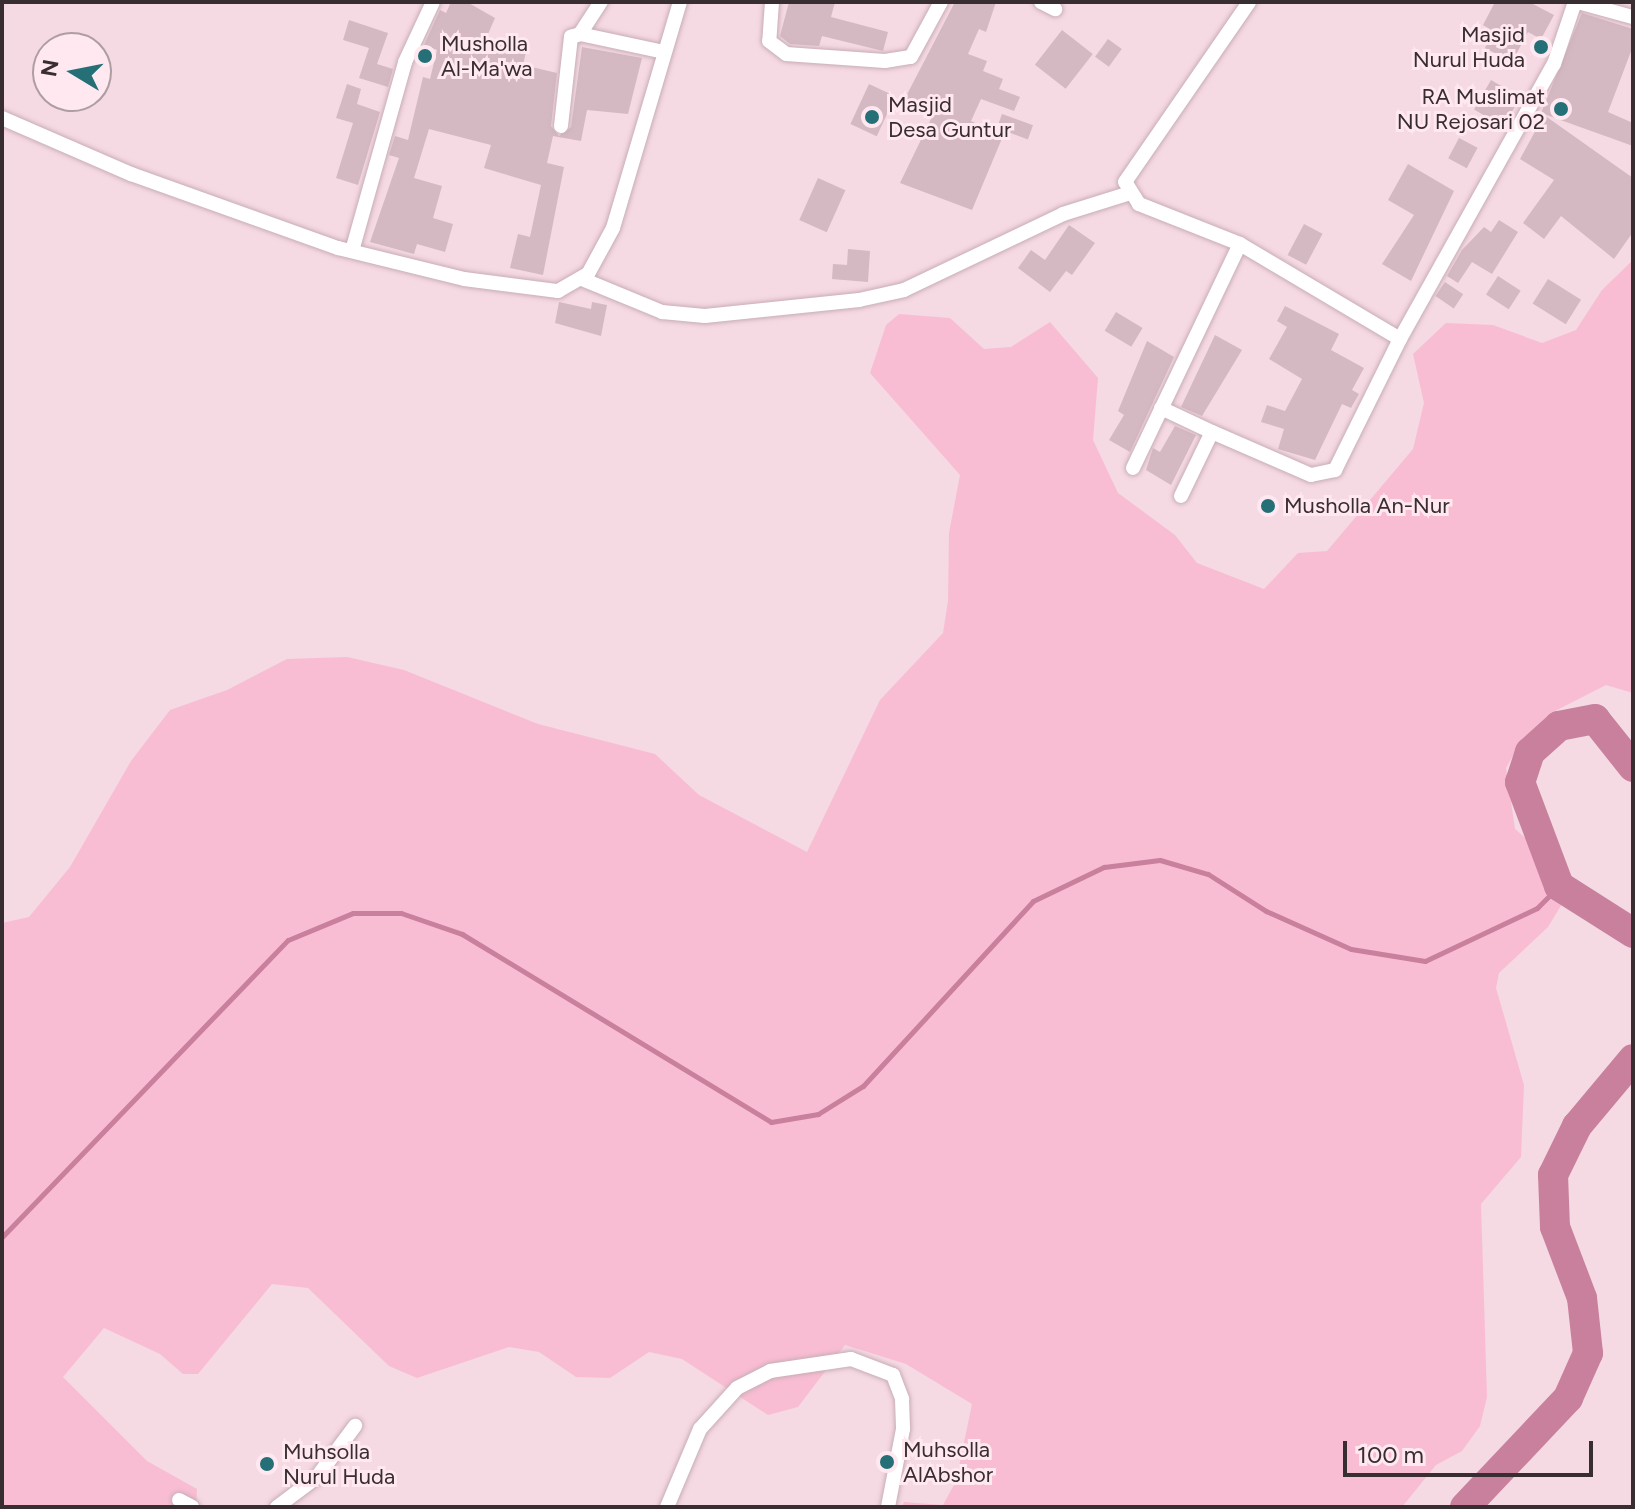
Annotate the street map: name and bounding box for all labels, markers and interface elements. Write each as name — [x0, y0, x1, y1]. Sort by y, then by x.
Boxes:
place label: Masjid Nurul Huda — [1413, 21, 1525, 72]
place label: Musholla Al-Ma'wa — [441, 30, 532, 82]
north arrow — [32, 32, 112, 112]
marker: Masjid Nurul Huda — [1532, 38, 1550, 56]
marker: Musholla Al-Ma'wa — [416, 47, 434, 65]
text: N — [35, 57, 65, 79]
place label: RA Muslimat NU Rejosari 02 — [1397, 83, 1545, 134]
place label: Masjid Desa Guntur — [888, 91, 1011, 142]
marker: RA Muslimat NU Rejosari 02 — [1552, 100, 1570, 118]
marker: Masjid Desa Guntur — [863, 108, 881, 126]
place label: Musholla An-Nur — [1284, 493, 1450, 519]
marker: Musholla An-Nur — [1259, 497, 1277, 515]
scale bar — [1347, 1425, 1597, 1475]
place label: Muhsolla AlAbshor — [903, 1436, 993, 1488]
place label: Muhsolla Nurul Huda — [283, 1438, 395, 1490]
text: 100 m — [1357, 1440, 1424, 1469]
marker: Muhsolla AlAbshor — [878, 1453, 896, 1471]
marker: Muhsolla Nurul Huda — [258, 1455, 276, 1473]

